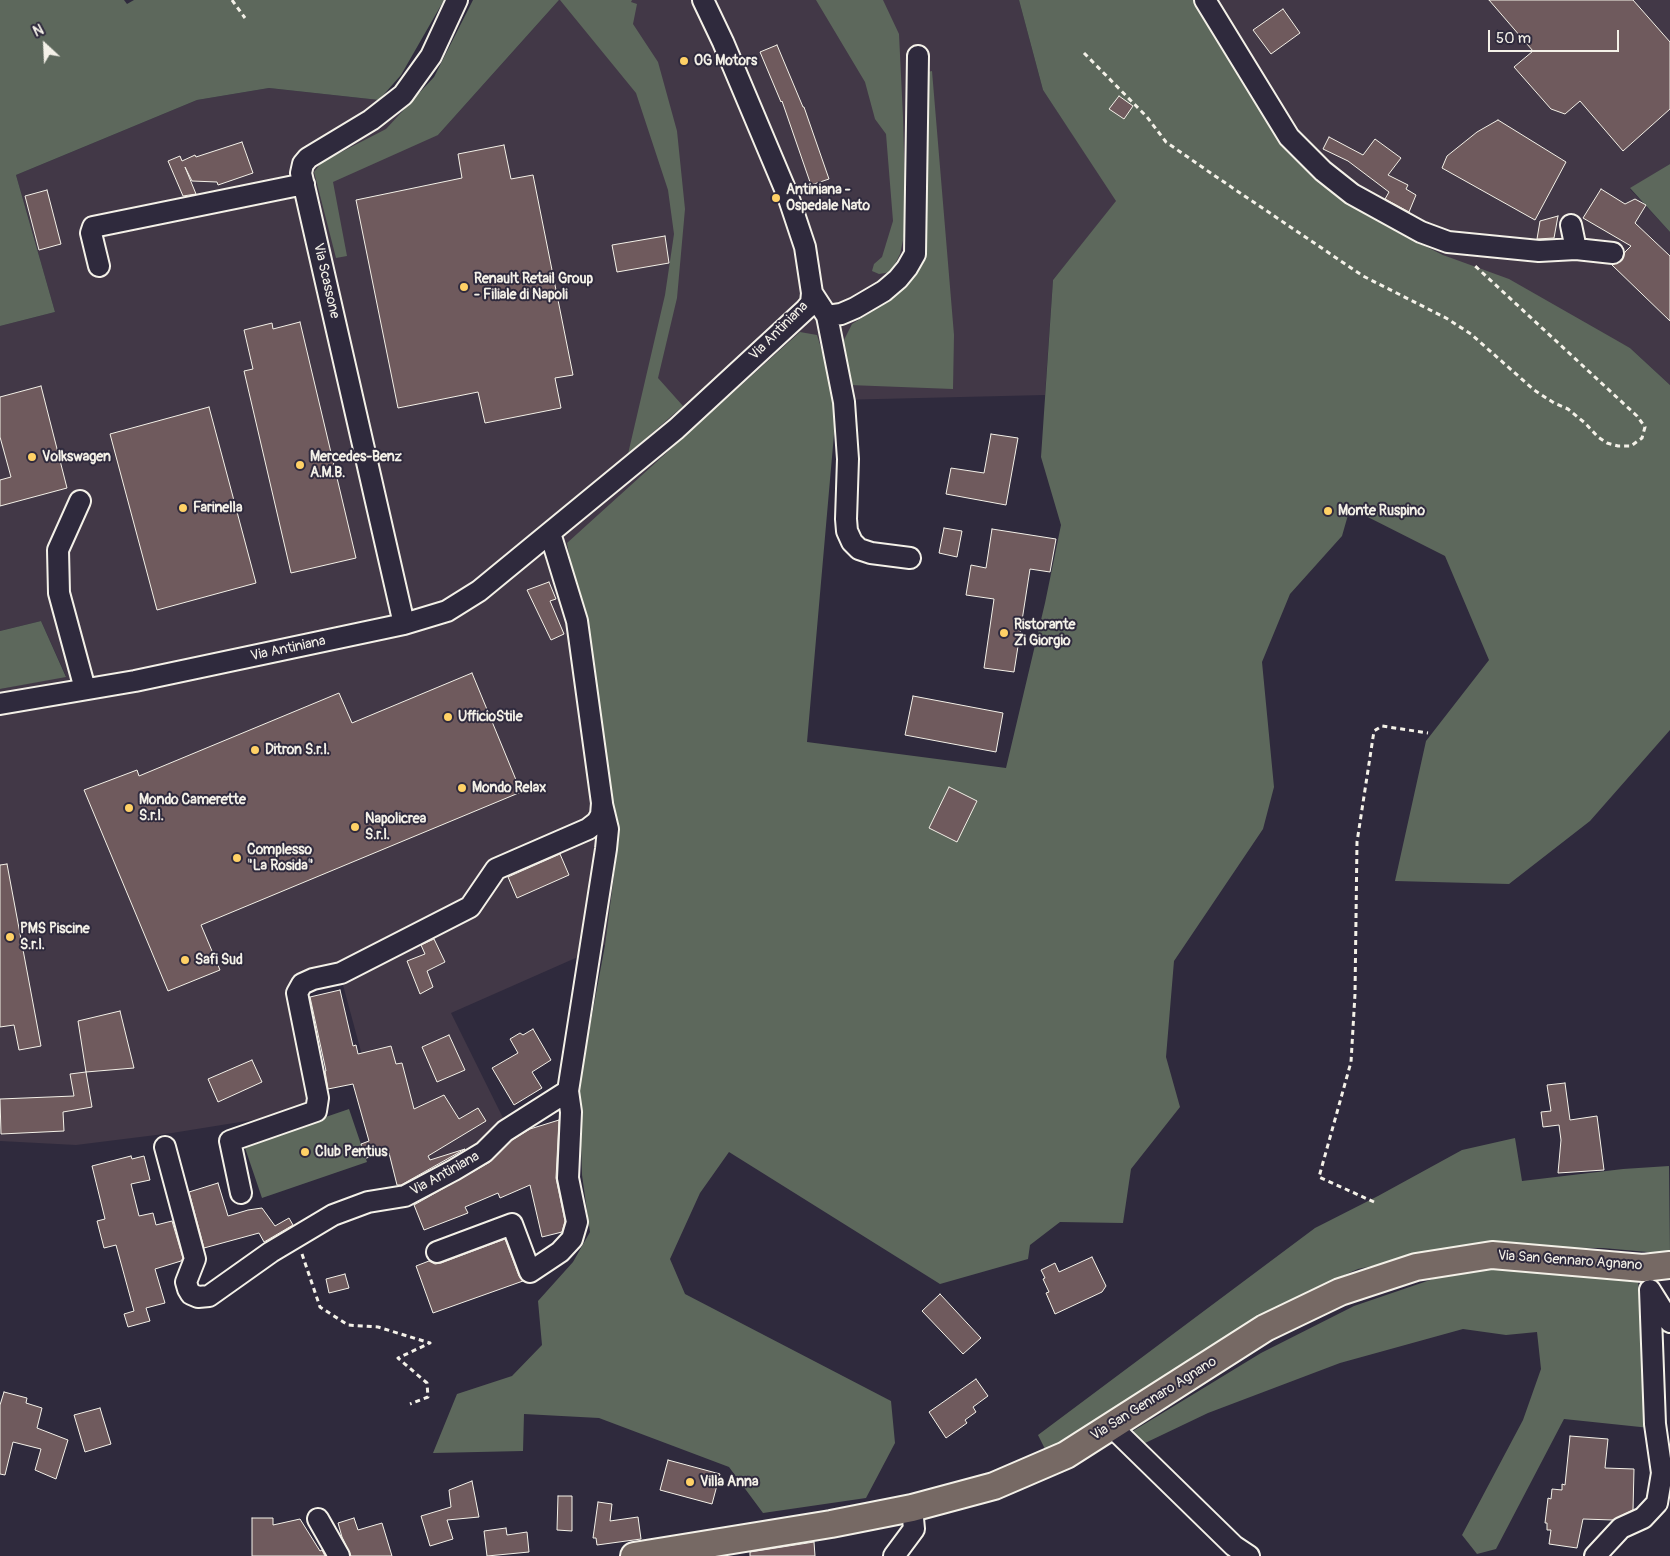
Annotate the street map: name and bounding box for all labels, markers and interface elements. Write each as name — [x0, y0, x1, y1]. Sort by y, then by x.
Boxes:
north arrow — [20, 20, 70, 70]
scale bar — [1490, 20, 1621, 52]
text: N — [31, 21, 46, 41]
text: 50 m — [1496, 29, 1531, 48]
place label: OG Motors — [694, 53, 757, 69]
marker: OG Motors — [678, 55, 690, 67]
place label: Antiniana - Ospedale Nato — [786, 182, 870, 214]
marker: Antiniana - Ospedale Nato — [770, 192, 782, 204]
street label: Via Scassone — [309, 242, 343, 320]
place label: Renault Retail Group - Filiale di Napoli — [474, 271, 593, 304]
marker: Renault Retail Group - Filiale di Napoli — [458, 281, 470, 293]
street label: Via Antiniana — [746, 298, 812, 364]
place label: Volkswagen — [42, 449, 111, 465]
place label: Mercedes-Benz A.M.B. — [310, 449, 402, 482]
marker: Volkswagen — [26, 451, 38, 463]
marker: Mercedes-Benz A.M.B. — [294, 459, 306, 471]
place label: Farinella — [193, 500, 242, 516]
marker: Farinella — [177, 502, 189, 514]
place label: Monte Ruspino — [1338, 503, 1425, 519]
marker: Monte Ruspino — [1322, 505, 1334, 517]
place label: Ristorante Zi Giorgio — [1014, 617, 1075, 650]
marker: Ristorante Zi Giorgio — [998, 627, 1010, 639]
street label: Via Antiniana — [249, 633, 327, 665]
place label: UfficioStile — [458, 709, 523, 725]
marker: UfficioStile — [442, 711, 454, 723]
place label: Ditron S.r.l. — [265, 742, 330, 758]
marker: Ditron S.r.l. — [249, 744, 261, 756]
place label: Mondo Relax — [472, 780, 546, 796]
marker: Mondo Relax — [456, 782, 468, 794]
place label: Mondo Camerette S.r.l. — [139, 792, 246, 824]
marker: Mondo Camerette S.r.l. — [123, 802, 135, 814]
place label: Napolicrea S.r.l. — [365, 811, 426, 844]
marker: Napolicrea S.r.l. — [349, 821, 361, 833]
place label: Complesso "La Rosida" — [247, 842, 314, 874]
marker: Complesso "La Rosida" — [231, 852, 243, 864]
place label: PMS Piscine S.r.l. — [20, 921, 90, 954]
marker: PMS Piscine S.r.l. — [4, 931, 16, 943]
place label: Safi Sud — [195, 952, 243, 968]
marker: Safi Sud — [179, 954, 191, 966]
place label: Club Pentius — [315, 1144, 387, 1160]
marker: Club Pentius — [299, 1146, 311, 1158]
street label: Via Antiniana — [408, 1148, 482, 1200]
street label: Via San Gennaro Agnano — [1497, 1248, 1643, 1274]
street label: Via San Gennaro Agnano — [1088, 1353, 1220, 1445]
place label: Villa Anna — [700, 1474, 759, 1490]
marker: Villa Anna — [684, 1476, 696, 1488]

